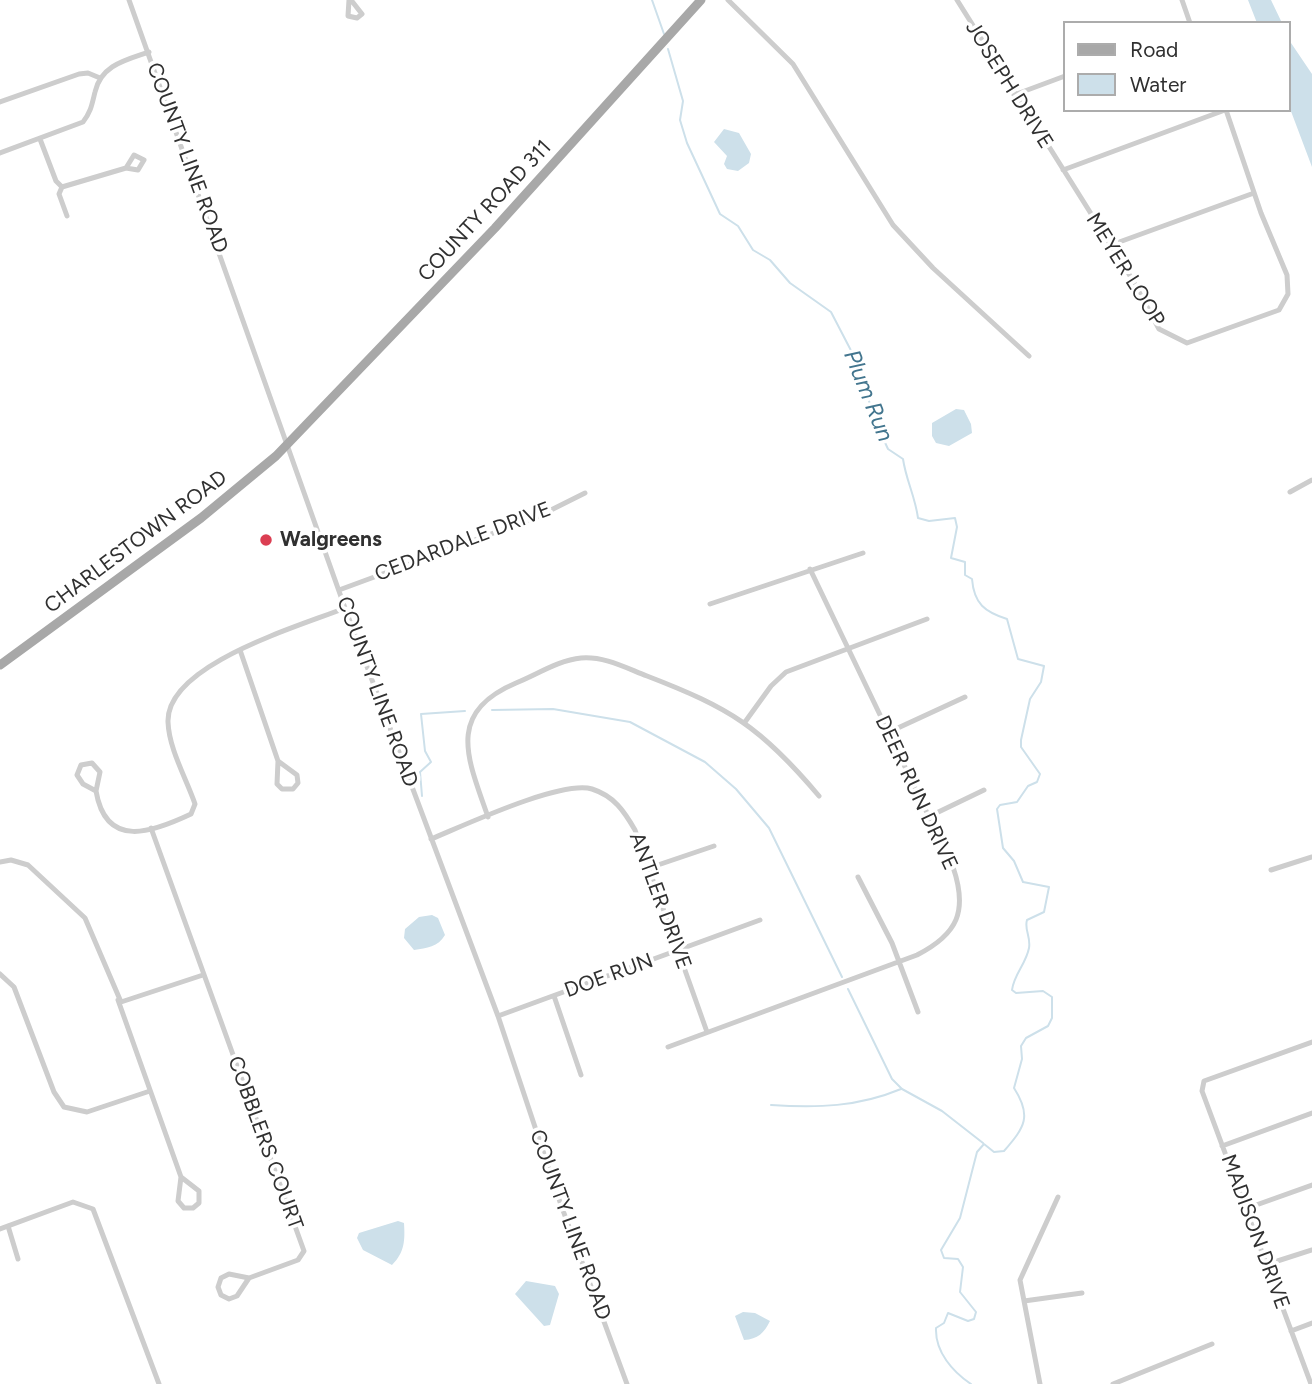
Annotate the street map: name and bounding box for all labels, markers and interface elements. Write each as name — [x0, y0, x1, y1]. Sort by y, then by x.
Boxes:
street label: JOSEPH DRIVE — [960, 16, 1058, 154]
legend — [1064, 21, 1291, 112]
text: Road — [1130, 37, 1178, 62]
street label: COUNTY LINE ROAD — [141, 59, 233, 257]
text: Water — [1130, 72, 1186, 97]
street label: COUNTY ROAD 311 — [413, 135, 557, 287]
street label: MEYER LOOP — [1080, 209, 1170, 331]
water label: Plum Run — [837, 346, 899, 446]
street label: CHARLESTOWN ROAD — [40, 465, 232, 619]
street label: CEDARDALE DRIVE — [371, 497, 555, 587]
place label: Walgreens — [280, 527, 382, 553]
marker: Walgreens — [258, 532, 274, 548]
street label: COUNTY LINE ROAD — [331, 593, 423, 791]
street label: DEER RUN DRIVE — [869, 712, 963, 874]
street label: ANTLER DRIVE — [624, 829, 696, 973]
street label: DOE RUN — [561, 948, 657, 1004]
street label: COBBLERS COURT — [222, 1053, 308, 1233]
street label: COUNTY LINE ROAD — [524, 1126, 616, 1324]
street label: MADISON DRIVE — [1215, 1151, 1295, 1313]

